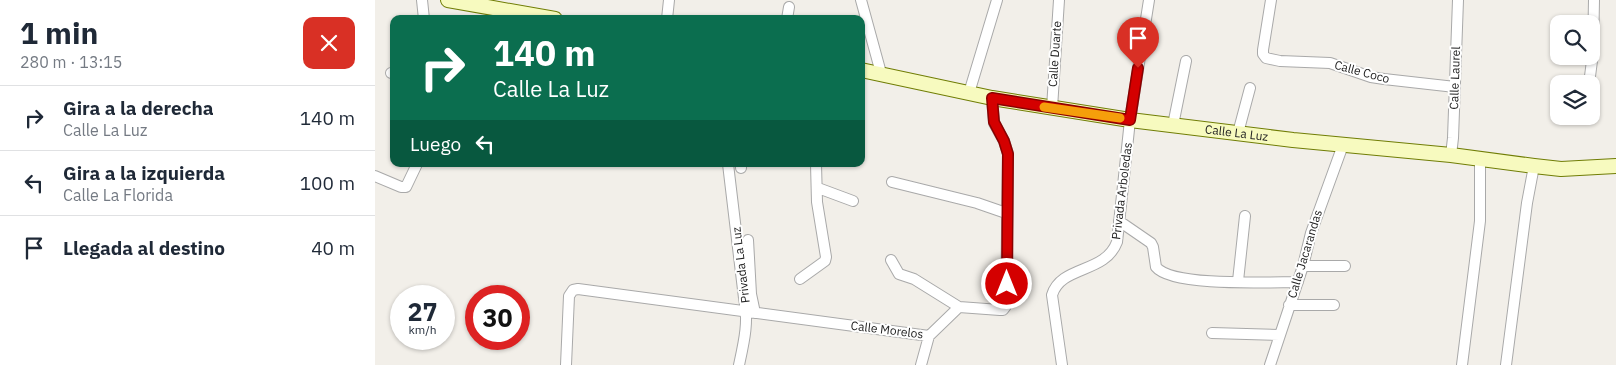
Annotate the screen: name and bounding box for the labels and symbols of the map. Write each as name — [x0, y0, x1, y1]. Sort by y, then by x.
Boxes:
pin — [1117, 17, 1159, 68]
street label: Calle Duarte — [1045, 20, 1064, 88]
street label: Calle Laurel — [1446, 46, 1463, 110]
street label: Calle Coco — [1333, 57, 1392, 86]
street label: Calle La Luz — [1204, 121, 1269, 144]
street label: Privada Arboledas — [1108, 141, 1135, 240]
street label: Calle Jacarandas — [1284, 208, 1325, 300]
street label: Privada La Luz — [728, 226, 753, 304]
position arrow — [980, 257, 1032, 309]
speed limit sign: 30 — [465, 285, 530, 350]
street label: Calle Morelos — [850, 318, 924, 341]

